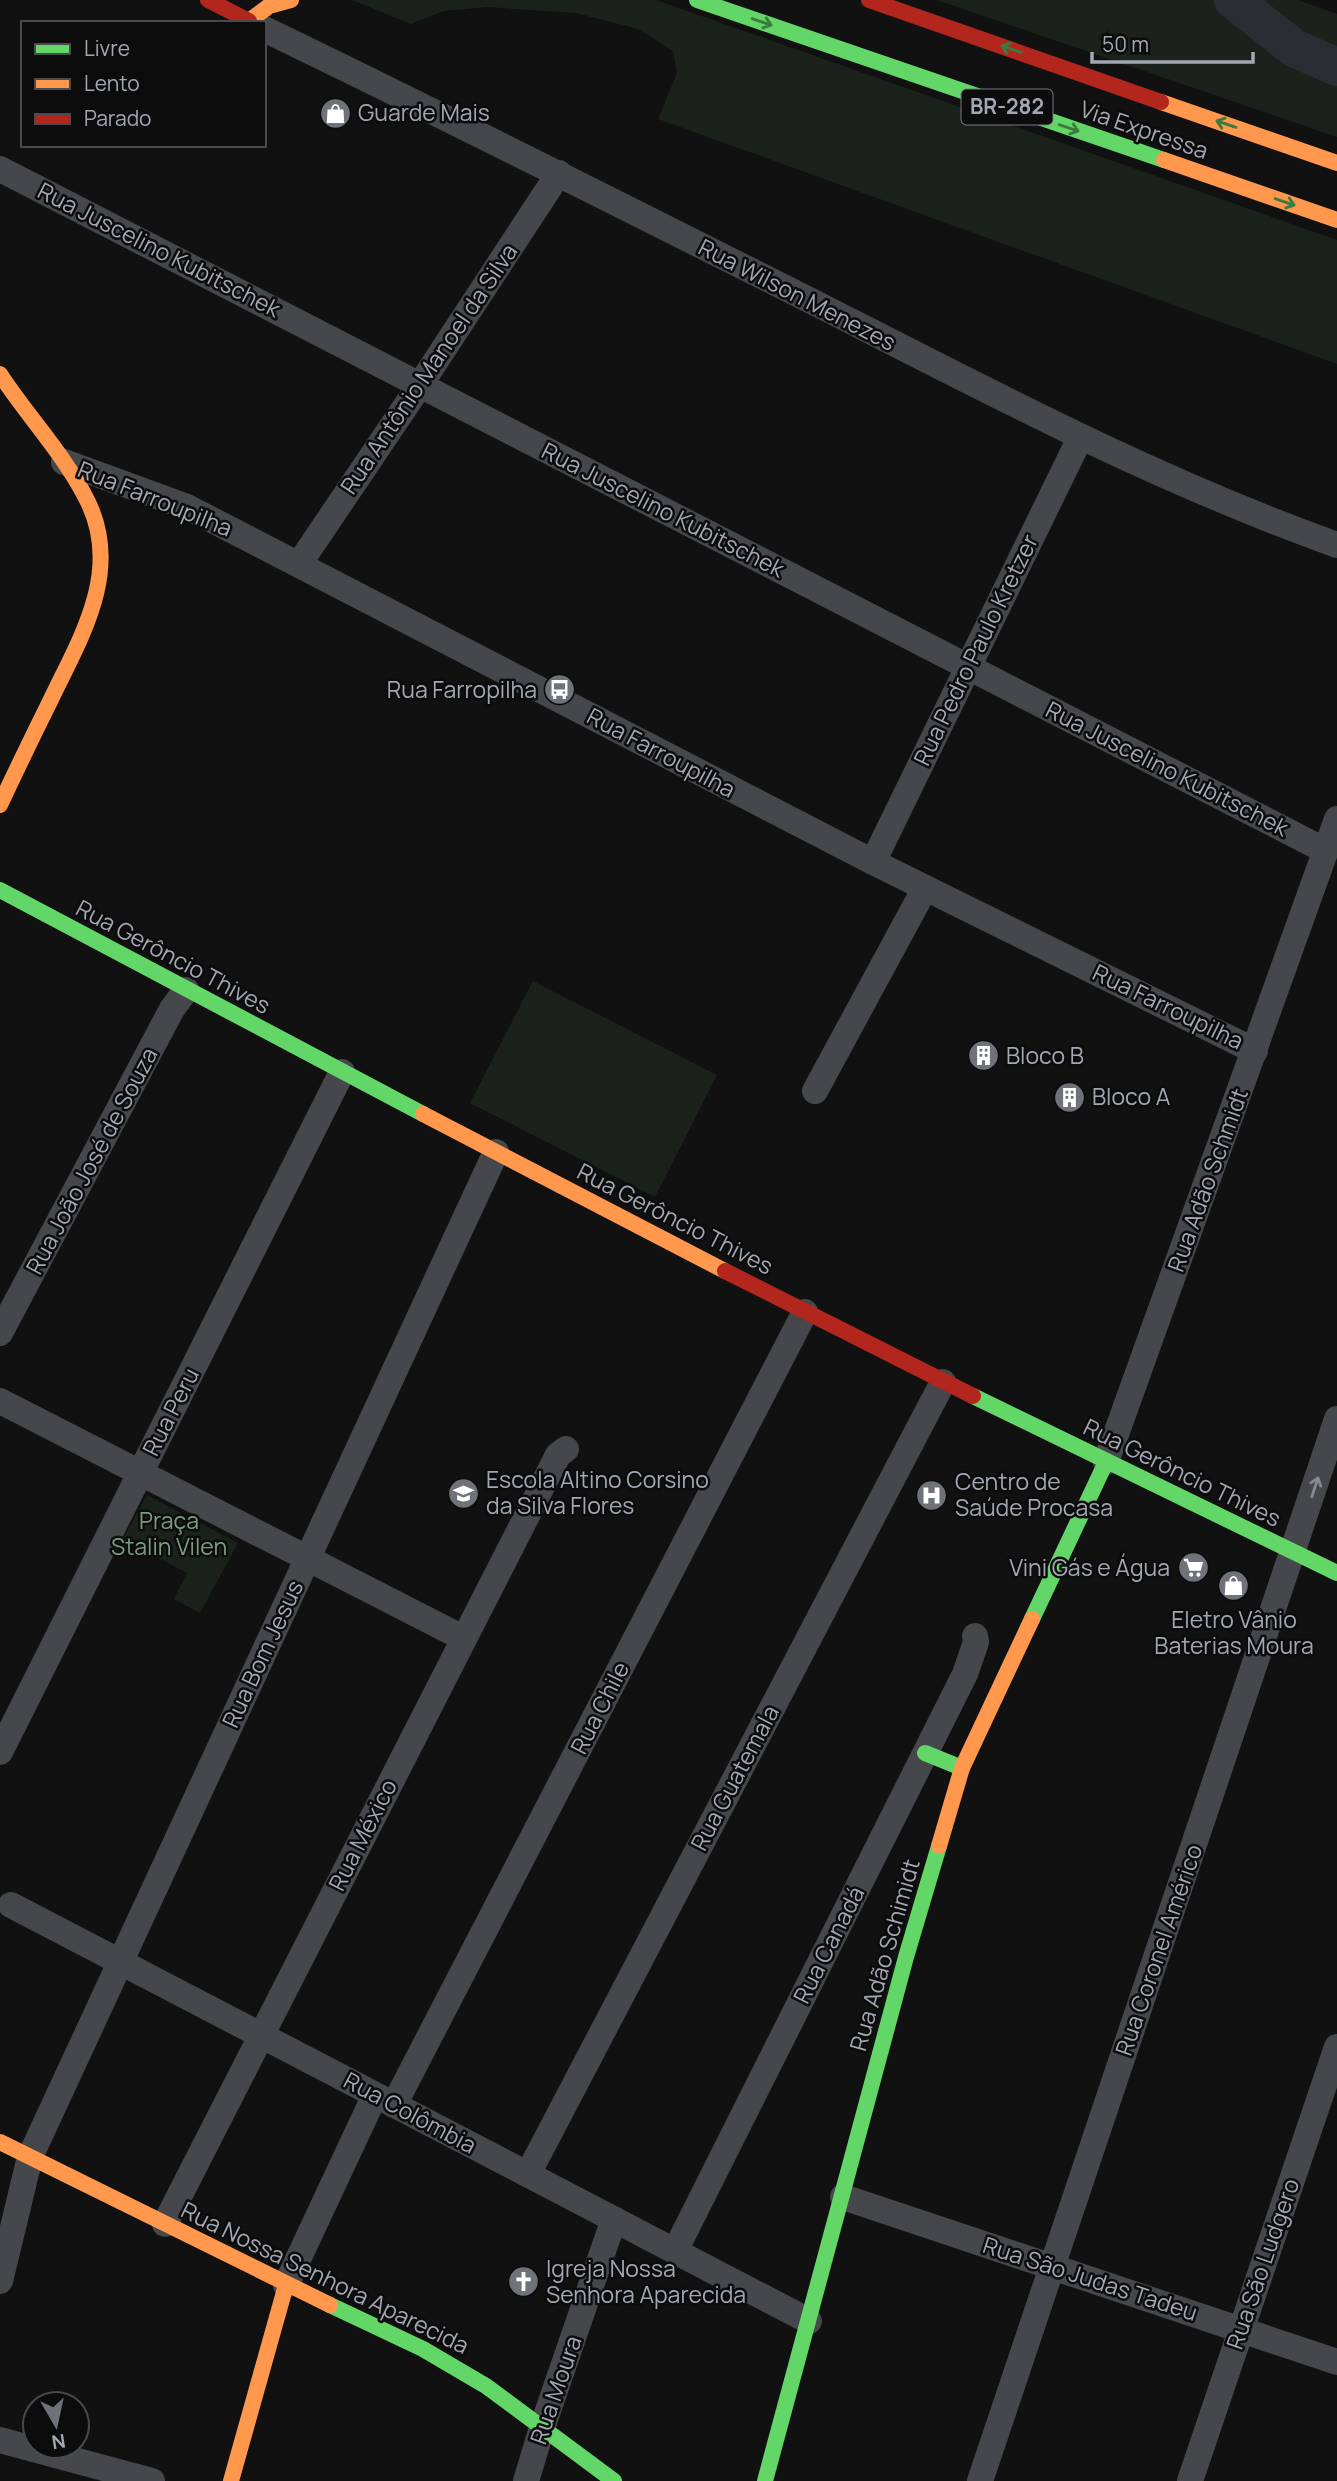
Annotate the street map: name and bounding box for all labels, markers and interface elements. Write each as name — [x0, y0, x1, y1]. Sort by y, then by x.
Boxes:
one-way arrow — [750, 17, 772, 29]
legend — [21, 21, 266, 147]
scale bar — [1092, 21, 1253, 65]
text: 50 m — [1102, 30, 1149, 58]
text: Livre — [84, 34, 130, 62]
one-way arrow — [1001, 42, 1023, 54]
text: Lento — [84, 69, 140, 97]
road number: BR-282 — [962, 90, 1052, 124]
street label: Via Expressa — [1076, 92, 1213, 166]
shop icon: Guarde Mais — [318, 96, 352, 130]
place label: Guarde Mais — [358, 96, 490, 128]
text: Parado — [84, 104, 152, 132]
one-way arrow — [1216, 117, 1238, 129]
one-way arrow — [1058, 123, 1080, 135]
street label: Rua Juscelino Kubitschek — [33, 174, 287, 325]
one-way arrow — [1273, 197, 1295, 209]
street label: Rua Wilson Menezes — [693, 230, 902, 358]
street label: Rua Antônio Manoel da Silva — [332, 237, 524, 500]
street label: Rua Juscelino Kubitschek — [537, 434, 791, 585]
street label: Rua Farroupilha — [73, 453, 237, 544]
street label: Rua Pedro Paulo Kretzer — [905, 529, 1045, 770]
place label: Rua Farropilha — [387, 673, 537, 705]
bus stop icon: Rua Farropilha — [543, 673, 577, 707]
street label: Rua Juscelino Kubitschek — [1041, 693, 1295, 844]
street label: Rua Farroupilha — [582, 700, 741, 805]
street label: Rua Gerôncio Thives — [71, 891, 276, 1021]
street label: Rua Farroupilha — [1088, 956, 1249, 1056]
building icon: Bloco B — [966, 1039, 1000, 1073]
place label: Bloco B — [1006, 1039, 1084, 1071]
street label: Rua João José de Souza — [18, 1042, 165, 1279]
building icon: Bloco A — [1052, 1080, 1086, 1114]
place label: Bloco A — [1092, 1080, 1171, 1112]
street label: Rua Adão Schmidt — [1159, 1083, 1255, 1276]
street label: Rua Gerôncio Thives — [572, 1155, 779, 1281]
street label: Rua Peru — [134, 1362, 206, 1461]
street label: Rua Gerôncio Thives — [1078, 1410, 1286, 1534]
place label: Escola Altino Corsino da Silva Flores — [486, 1463, 709, 1521]
place label: Centro de Saúde Procasa — [955, 1465, 1113, 1523]
school or university icon: Escola Altino Corsino da Silva Flores — [446, 1476, 480, 1510]
one-way arrow — [1310, 1477, 1322, 1499]
hospital icon: Centro de Saúde Procasa — [915, 1478, 949, 1512]
park label: Praça Stalin Vilen — [111, 1504, 227, 1562]
place label: Vini Gás e Água — [1009, 1551, 1170, 1583]
supermarket icon: Vini Gás e Água — [1176, 1551, 1210, 1585]
shop icon: Eletro Vânio Baterias Moura — [1217, 1569, 1251, 1603]
street label: Rua Bom Jesus — [214, 1575, 310, 1733]
place label: Eletro Vânio Baterias Moura — [1154, 1603, 1314, 1661]
street label: Rua Chile — [562, 1656, 636, 1759]
street label: Rua Guatemala — [682, 1699, 786, 1856]
street label: Rua México — [320, 1773, 404, 1896]
street label: Rua Coronel Américo — [1107, 1840, 1209, 2060]
street label: Rua Adão Schimidt — [841, 1855, 927, 2054]
street label: Rua Canadá — [785, 1880, 871, 2009]
street label: Rua Colômbia — [339, 2064, 482, 2160]
street label: Rua São Ludgero — [1218, 2174, 1306, 2353]
street label: Rua Nossa Senhora Aparecida — [176, 2193, 475, 2361]
street label: Rua São Judas Tadeu — [979, 2228, 1202, 2328]
place label: Igreja Nossa Senhora Aparecida — [546, 2252, 746, 2310]
church icon: Igreja Nossa Senhora Aparecida — [506, 2265, 540, 2299]
street label: Rua Moura — [522, 2331, 589, 2448]
north arrow — [21, 2390, 91, 2460]
text: N — [50, 2428, 67, 2456]

